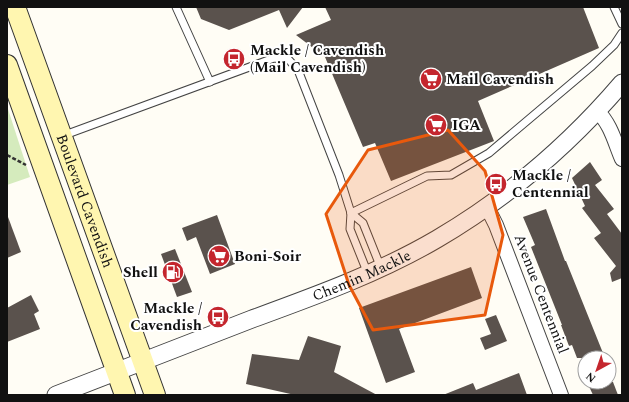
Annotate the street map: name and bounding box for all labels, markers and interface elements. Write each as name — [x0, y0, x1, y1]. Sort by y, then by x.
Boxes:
place label: Mackle / Cavendish (Mail Cavendish) — [250, 39, 384, 79]
bus stop icon: Mackle / Cavendish (Mail Cavendish) — [221, 46, 247, 72]
supermarket icon: Mail Cavendish — [418, 66, 444, 92]
place label: Mail Cavendish — [446, 68, 554, 91]
supermarket icon: IGA — [423, 112, 449, 138]
place label: IGA — [452, 114, 481, 137]
street label: Boulevard Cavendish — [50, 131, 120, 271]
place label: Mackle / Centennial — [512, 164, 589, 204]
bus stop icon: Mackle / Centennial — [483, 171, 509, 197]
street label: Avenue Centennial — [508, 231, 574, 357]
supermarket icon: Boni-Soir — [206, 243, 232, 269]
street label: Chemin Mackle — [309, 244, 415, 307]
place label: Boni-Soir — [234, 245, 302, 268]
fuel station icon: Shell — [160, 259, 186, 285]
place label: Shell — [123, 261, 158, 284]
place label: Mackle / Cavendish — [130, 297, 202, 337]
bus stop icon: Mackle / Cavendish — [205, 304, 231, 330]
north arrow — [577, 350, 617, 390]
text: N — [582, 368, 600, 387]

